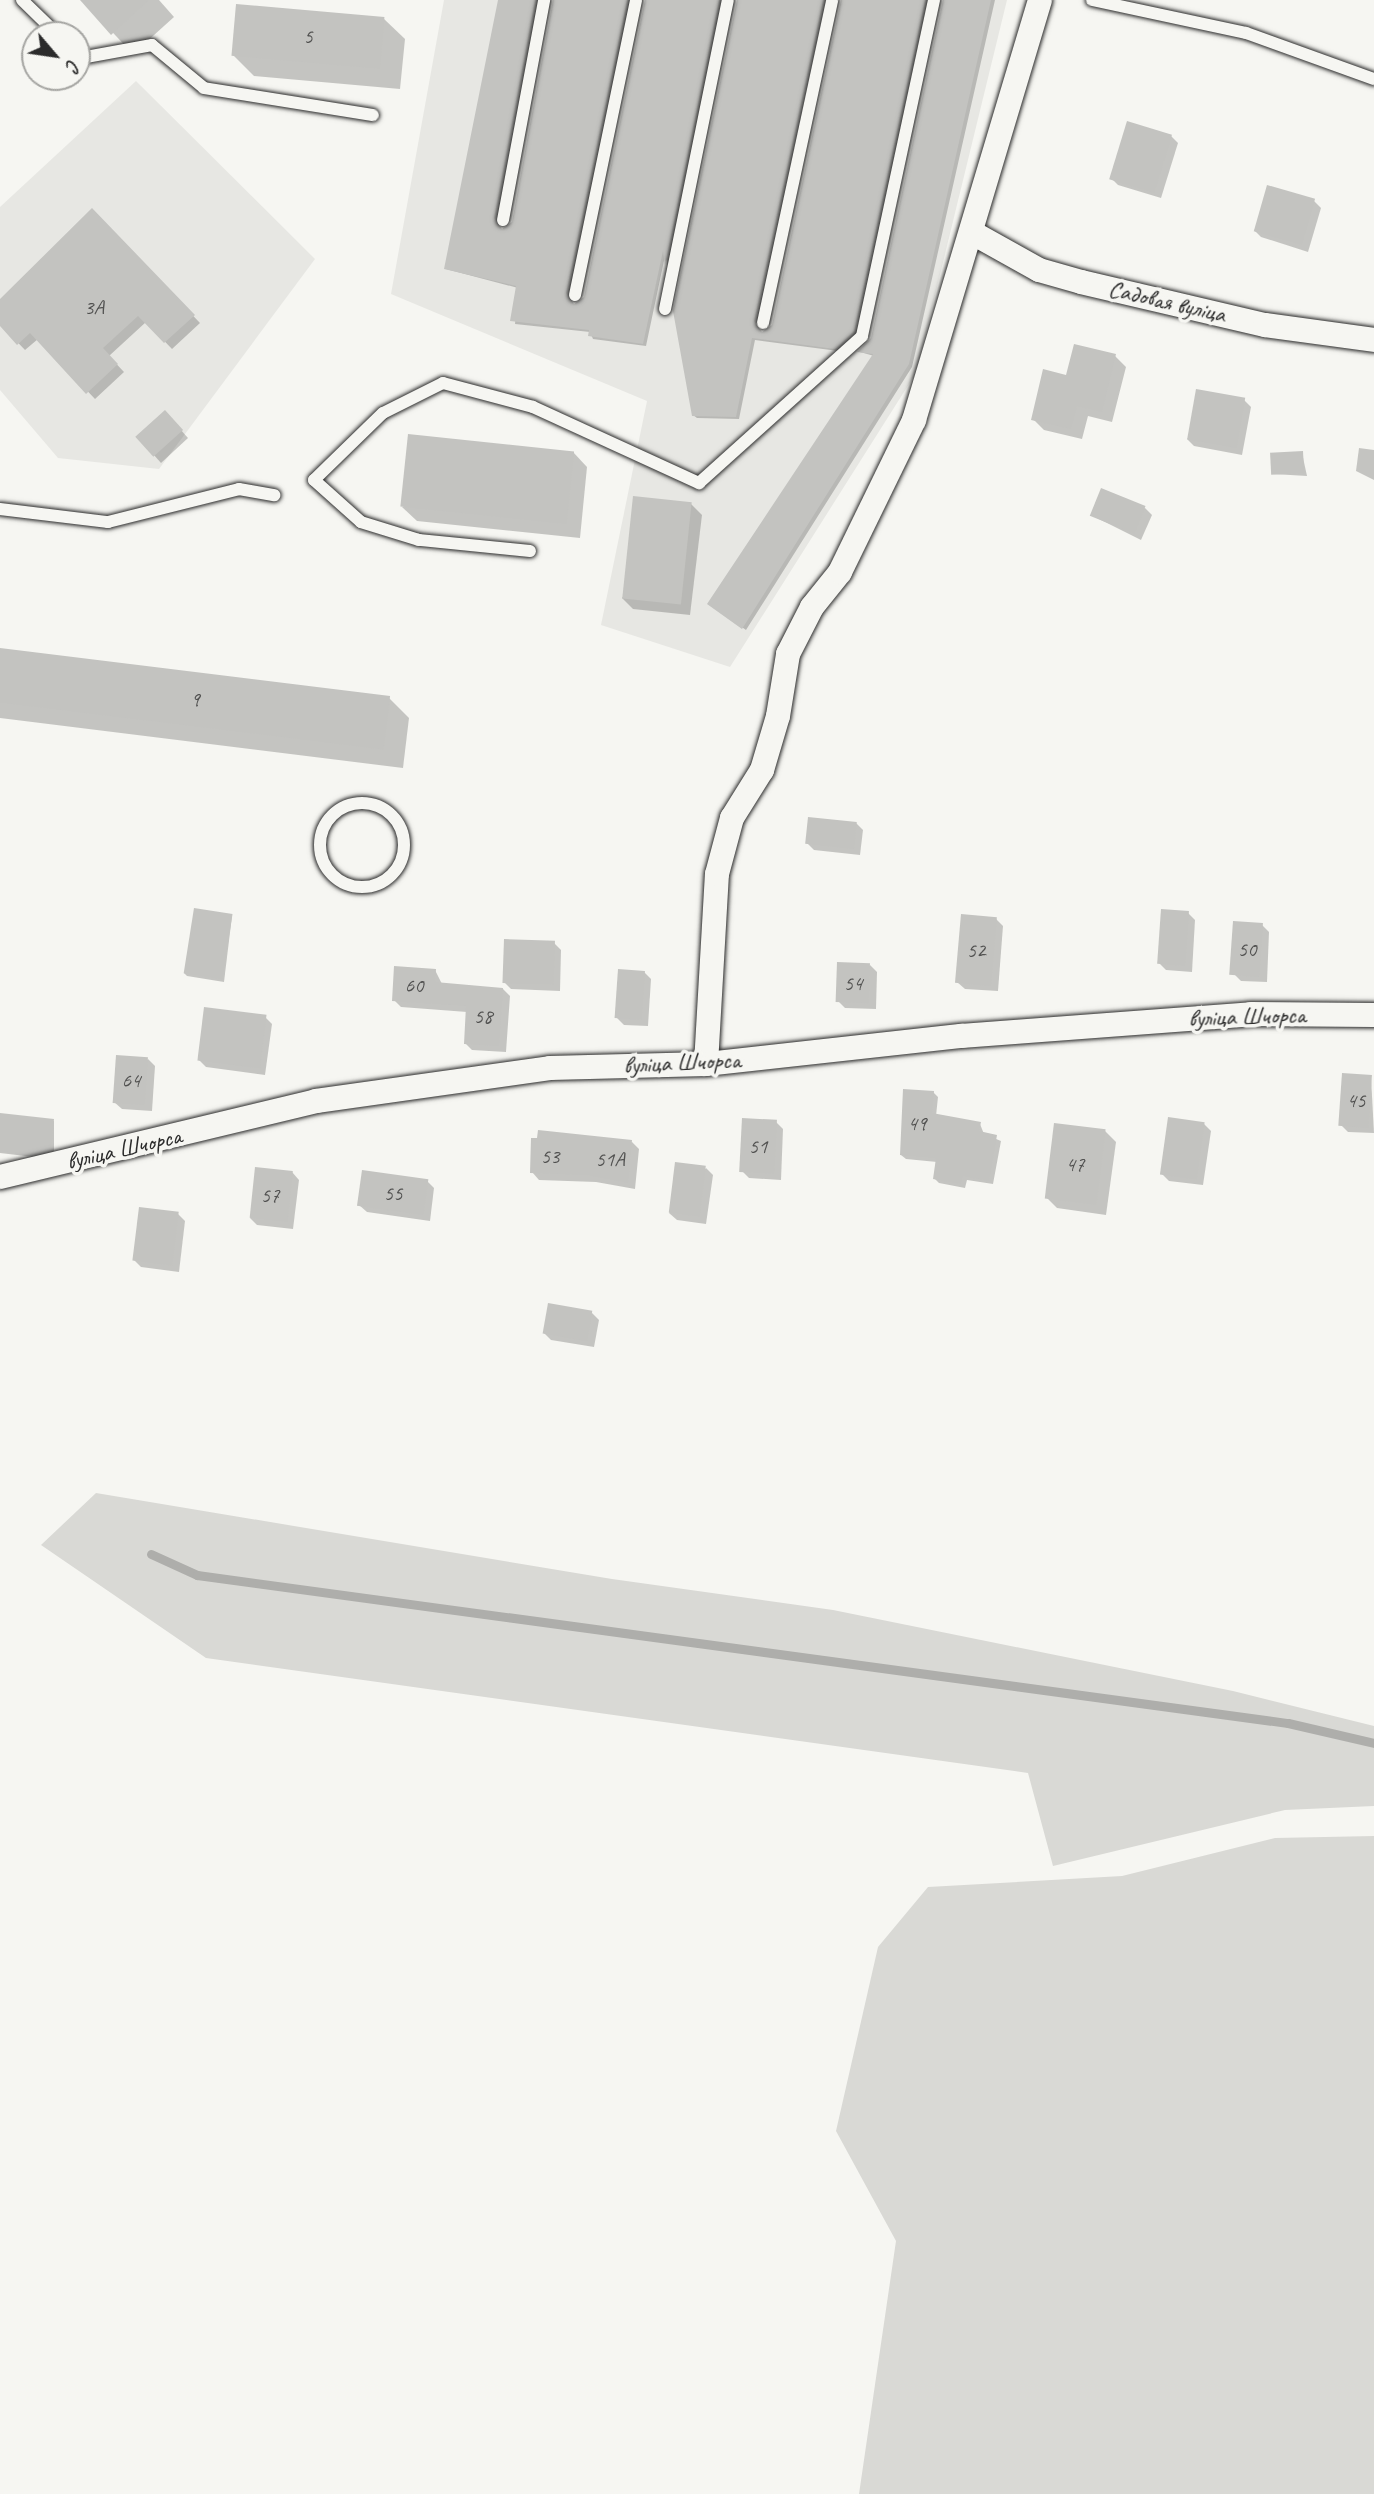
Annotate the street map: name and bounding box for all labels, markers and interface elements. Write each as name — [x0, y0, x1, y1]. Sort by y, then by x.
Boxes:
north arrow — [21, 21, 91, 91]
house number: 5 — [303, 23, 313, 49]
text: С — [60, 55, 85, 75]
street label: Садовая вуліца — [1107, 275, 1227, 329]
house number: 3А — [84, 294, 104, 320]
house number: 9 — [190, 686, 200, 712]
house number: 50 — [1238, 936, 1256, 962]
house number: 52 — [967, 937, 985, 963]
house number: 54 — [844, 970, 862, 996]
house number: 60 — [405, 972, 423, 998]
street label: вуліца Шчорса — [1188, 1001, 1306, 1033]
house number: 58 — [474, 1003, 492, 1029]
street label: вуліца Шчорса — [623, 1046, 741, 1080]
house number: 64 — [122, 1067, 140, 1093]
house number: 45 — [1347, 1087, 1365, 1113]
house number: 49 — [908, 1110, 926, 1136]
street label: вуліца Шчорса — [64, 1122, 184, 1176]
house number: 51 — [749, 1133, 767, 1159]
house number: 53 — [541, 1143, 559, 1169]
house number: 51А — [595, 1146, 625, 1172]
house number: 47 — [1066, 1151, 1084, 1177]
house number: 55 — [384, 1180, 402, 1206]
house number: 57 — [261, 1182, 279, 1208]

